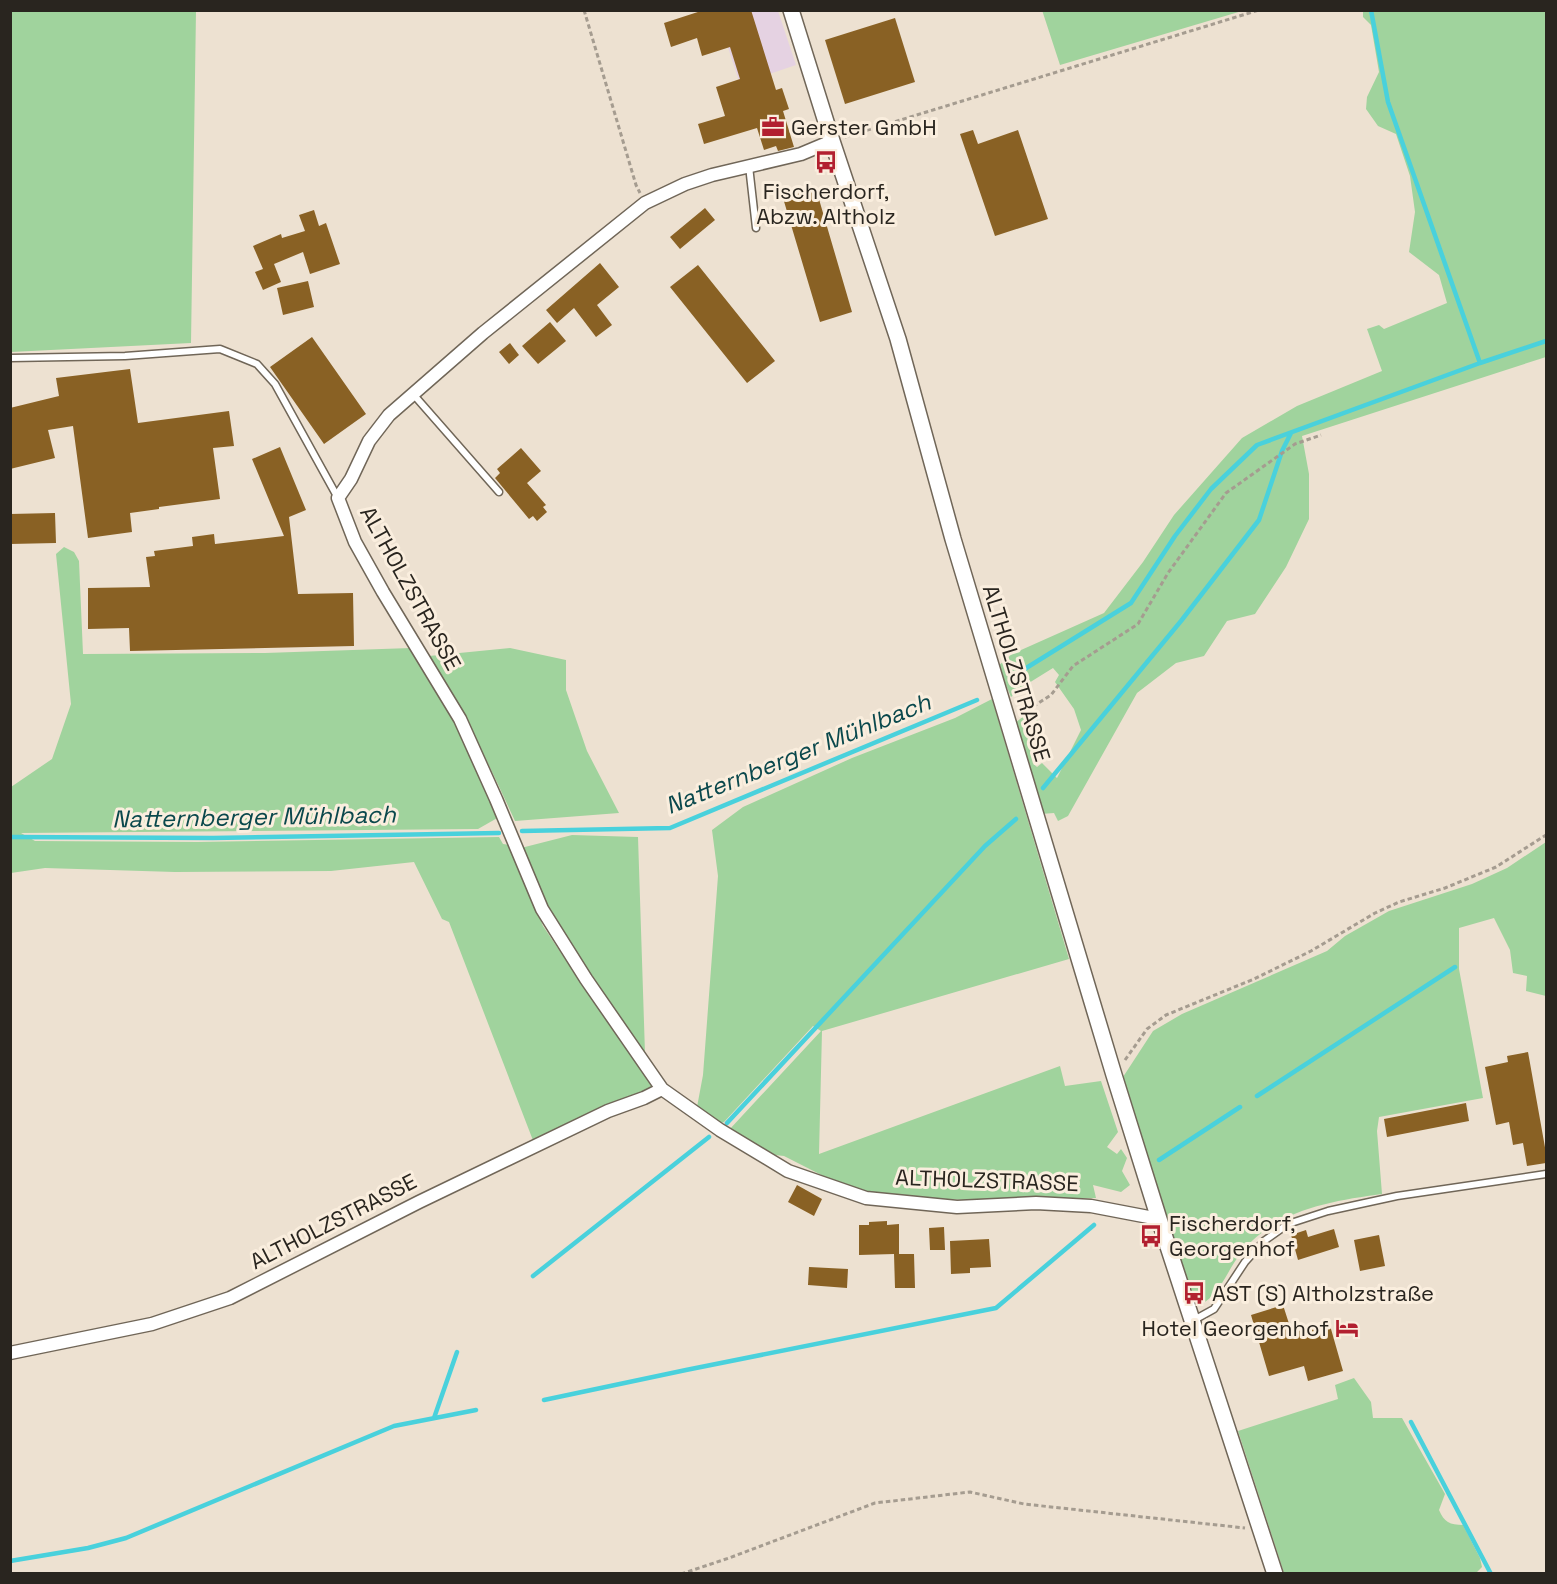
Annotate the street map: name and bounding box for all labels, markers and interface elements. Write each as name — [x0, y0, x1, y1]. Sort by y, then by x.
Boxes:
place label: Gerster GmbH — [791, 113, 937, 141]
office icon: Gerster GmbH — [760, 114, 786, 140]
bus stop icon: Fischerdorf, Abzw. Altholz — [813, 149, 839, 175]
place label: Fischerdorf, Abzw. Altholz — [756, 177, 896, 230]
street label: ALTHOLZSTRASSE — [354, 501, 468, 675]
street label: ALTHOLZSTRASSE — [977, 581, 1057, 765]
water label: Natternberger Mühlbach — [661, 686, 936, 821]
water label: Natternberger Mühlbach — [112, 799, 397, 834]
street label: ALTHOLZSTRASSE — [895, 1163, 1079, 1197]
street label: ALTHOLZSTRASSE — [245, 1167, 421, 1275]
place label: Fischerdorf, Georgenhof — [1169, 1209, 1295, 1262]
bus stop icon: Fischerdorf, Georgenhof — [1138, 1223, 1164, 1249]
place label: AST (S) Altholzstraße — [1212, 1279, 1434, 1307]
bus stop icon: AST (S) Altholzstraße — [1181, 1280, 1207, 1306]
place label: Hotel Georgenhof — [1142, 1314, 1329, 1342]
hotel icon: Hotel Georgenhof — [1334, 1315, 1360, 1341]

